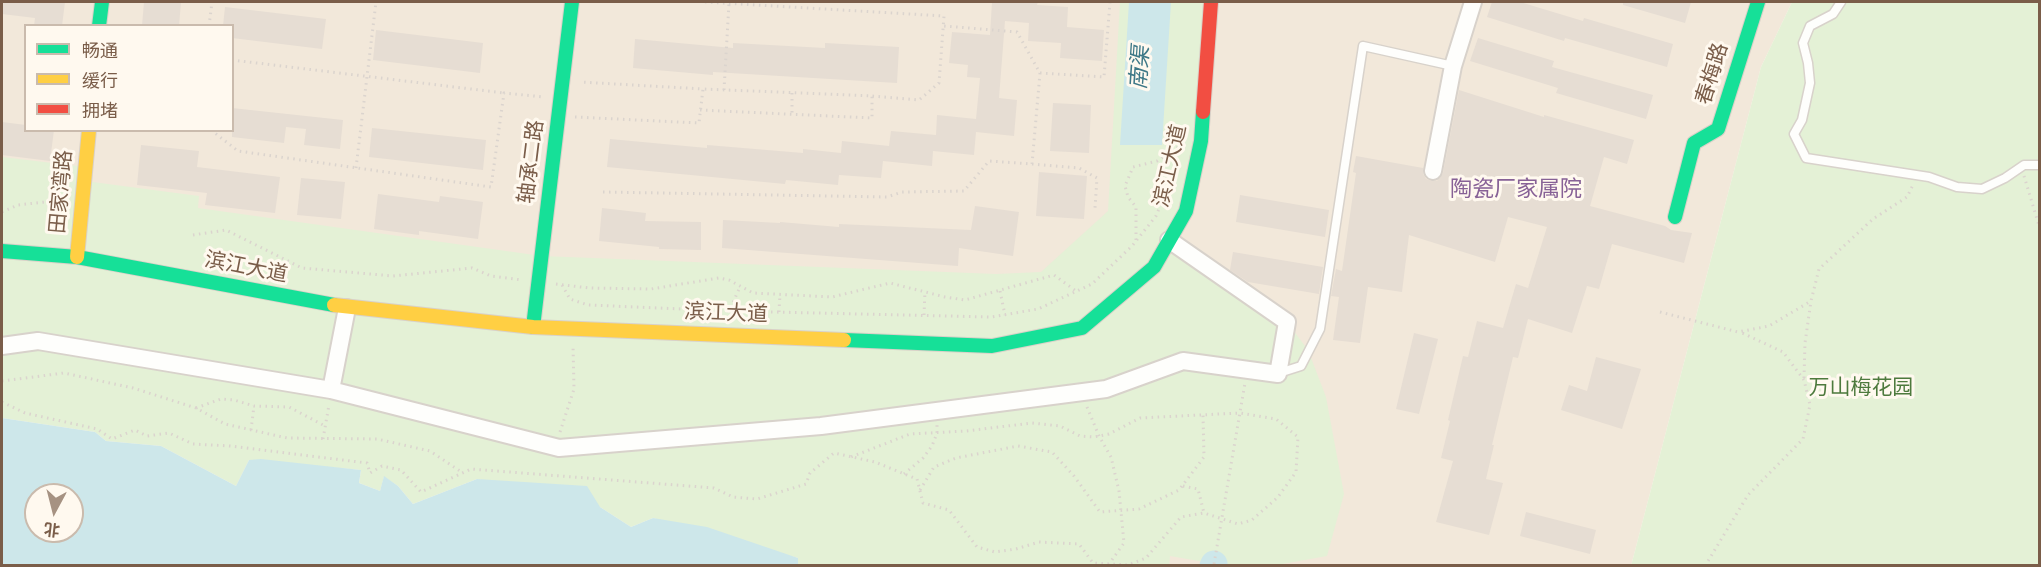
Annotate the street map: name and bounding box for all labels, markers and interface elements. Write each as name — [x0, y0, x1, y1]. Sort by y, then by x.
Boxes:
legend — [24, 24, 234, 132]
text: 畅通 — [82, 39, 118, 63]
street label: 春梅路 — [1692, 40, 1734, 108]
water label: 南渠 — [1126, 45, 1156, 91]
text: 缓行 — [82, 69, 118, 93]
text: 拥堵 — [82, 99, 118, 123]
street label: 轴承二路 — [514, 119, 550, 205]
street label: 滨江大道 — [1149, 122, 1193, 210]
street label: 田家湾路 — [46, 149, 78, 235]
district label: 陶瓷厂家属院 — [1450, 177, 1582, 203]
street label: 滨江大道 — [202, 248, 290, 288]
street label: 滨江大道 — [684, 300, 768, 328]
park label: 万山梅花园 — [1809, 375, 1913, 401]
north arrow — [24, 483, 84, 543]
text: 北 — [43, 518, 61, 541]

